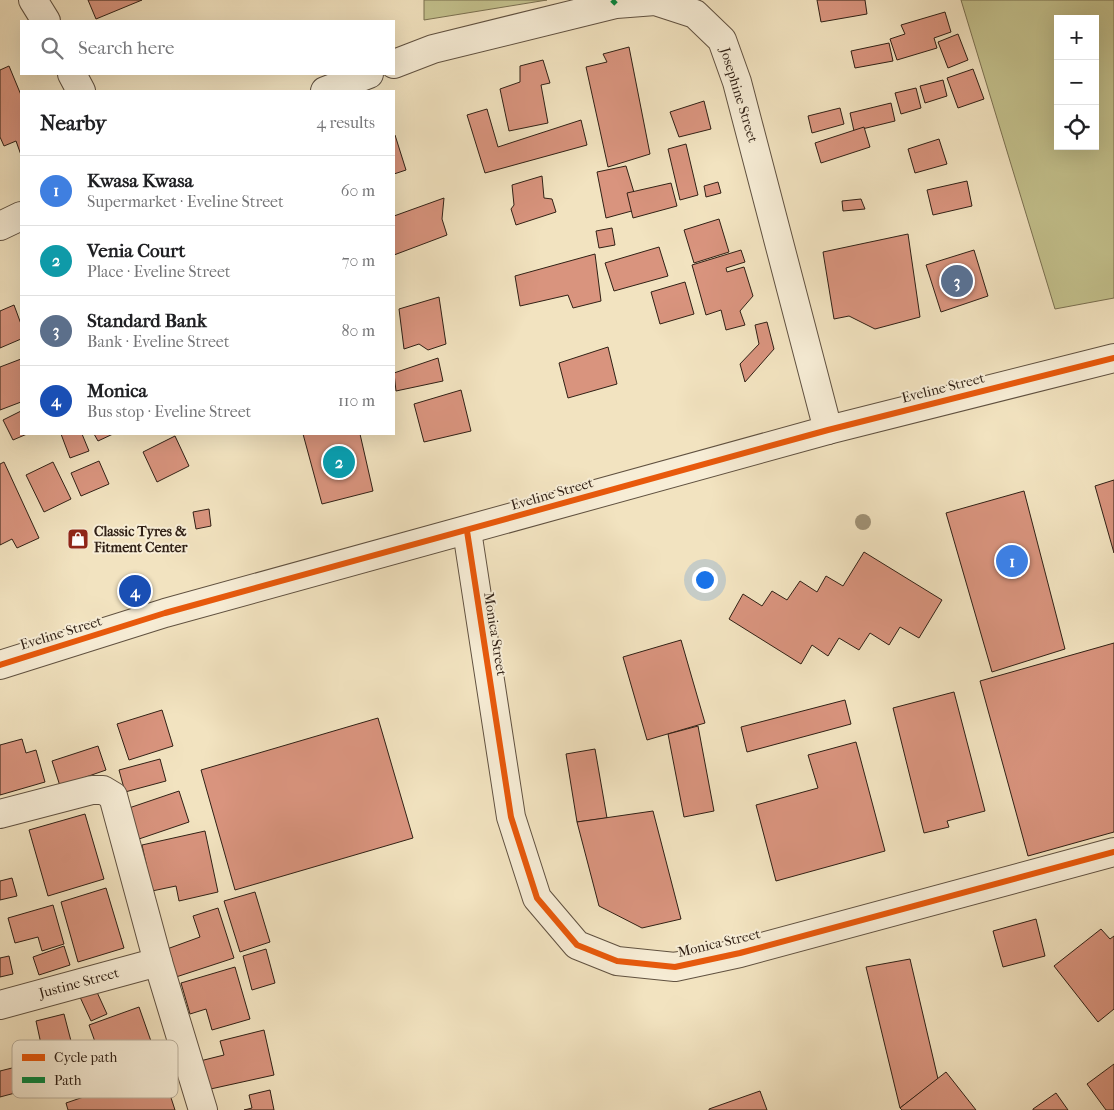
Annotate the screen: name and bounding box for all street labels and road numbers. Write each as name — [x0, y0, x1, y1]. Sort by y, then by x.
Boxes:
street label: Josephine Street — [716, 44, 762, 145]
street label: Eveline Street — [900, 369, 986, 407]
street label: Eveline Street — [509, 474, 595, 514]
street label: Monica Street — [480, 591, 510, 677]
street label: Eveline Street — [18, 612, 104, 654]
street label: Monica Street — [676, 925, 762, 961]
street label: Justine Street — [36, 964, 121, 1002]

